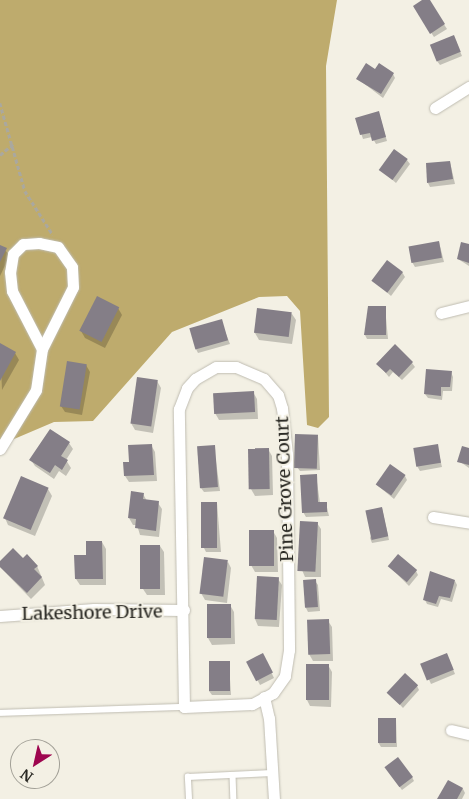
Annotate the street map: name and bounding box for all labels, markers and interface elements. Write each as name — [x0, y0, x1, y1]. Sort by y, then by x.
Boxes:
street label: Pine Grove Court — [272, 416, 298, 562]
street label: Lakeshore Drive — [21, 601, 163, 625]
north arrow — [10, 739, 60, 789]
text: N — [17, 765, 37, 786]

